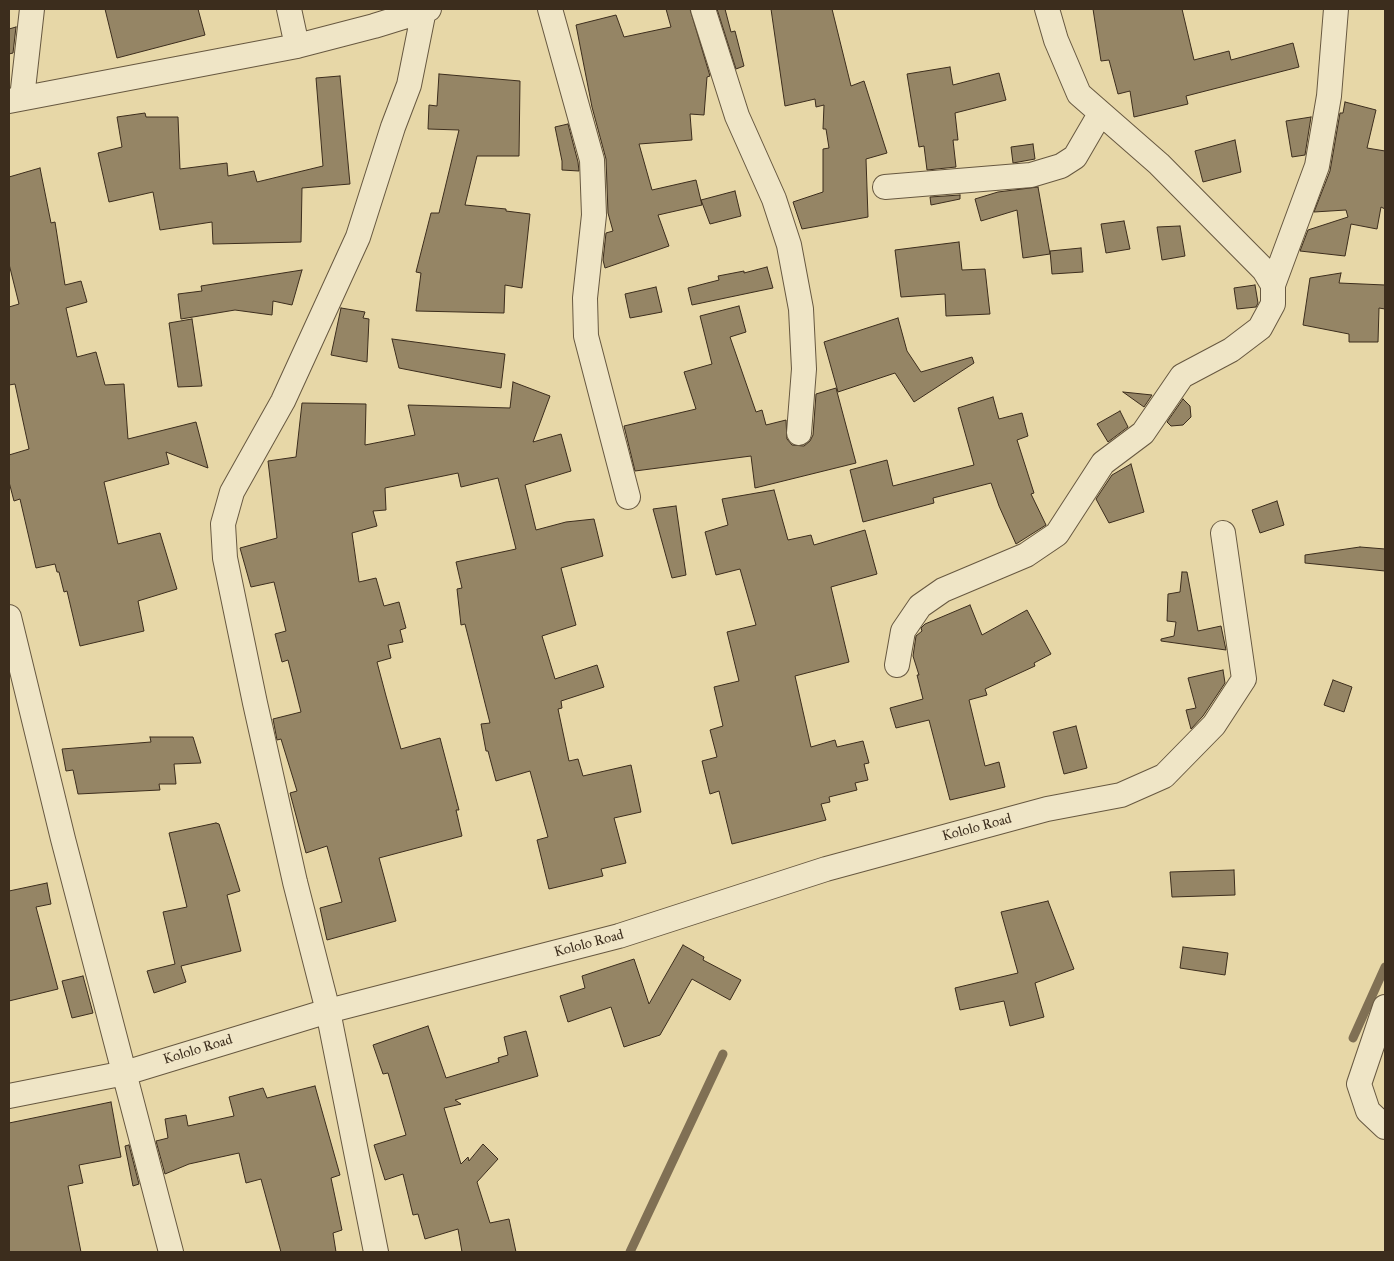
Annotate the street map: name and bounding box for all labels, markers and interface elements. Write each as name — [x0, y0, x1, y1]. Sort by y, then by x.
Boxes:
street label: Kololo Road — [940, 811, 1014, 845]
street label: Kololo Road — [552, 927, 626, 961]
street label: Kololo Road — [161, 1032, 235, 1068]

